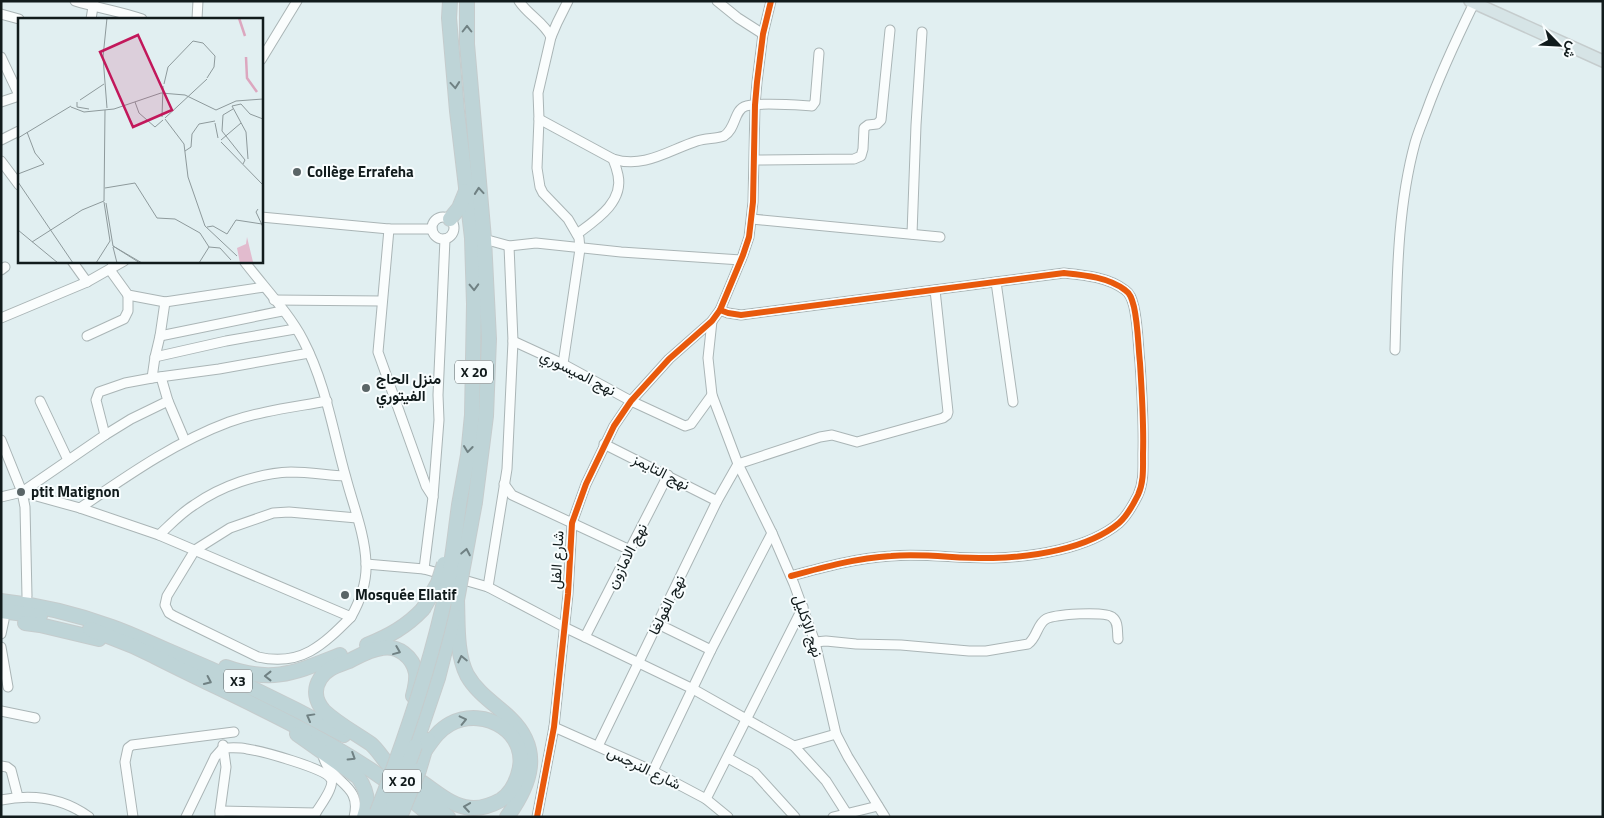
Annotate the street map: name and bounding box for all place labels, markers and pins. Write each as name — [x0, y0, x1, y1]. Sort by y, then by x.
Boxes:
place label: Collège Errafeha — [307, 160, 414, 183]
marker: Collège Errafeha — [291, 166, 303, 178]
place label: منزل الحاج الفيتوري — [376, 367, 441, 409]
marker: منزل الحاج الفيتوري — [360, 382, 372, 394]
place label: ptit Matignon — [31, 480, 120, 503]
marker: ptit Matignon — [15, 486, 27, 498]
place label: Mosquée Ellatif — [355, 583, 457, 606]
marker: Mosquée Ellatif — [339, 589, 351, 601]

